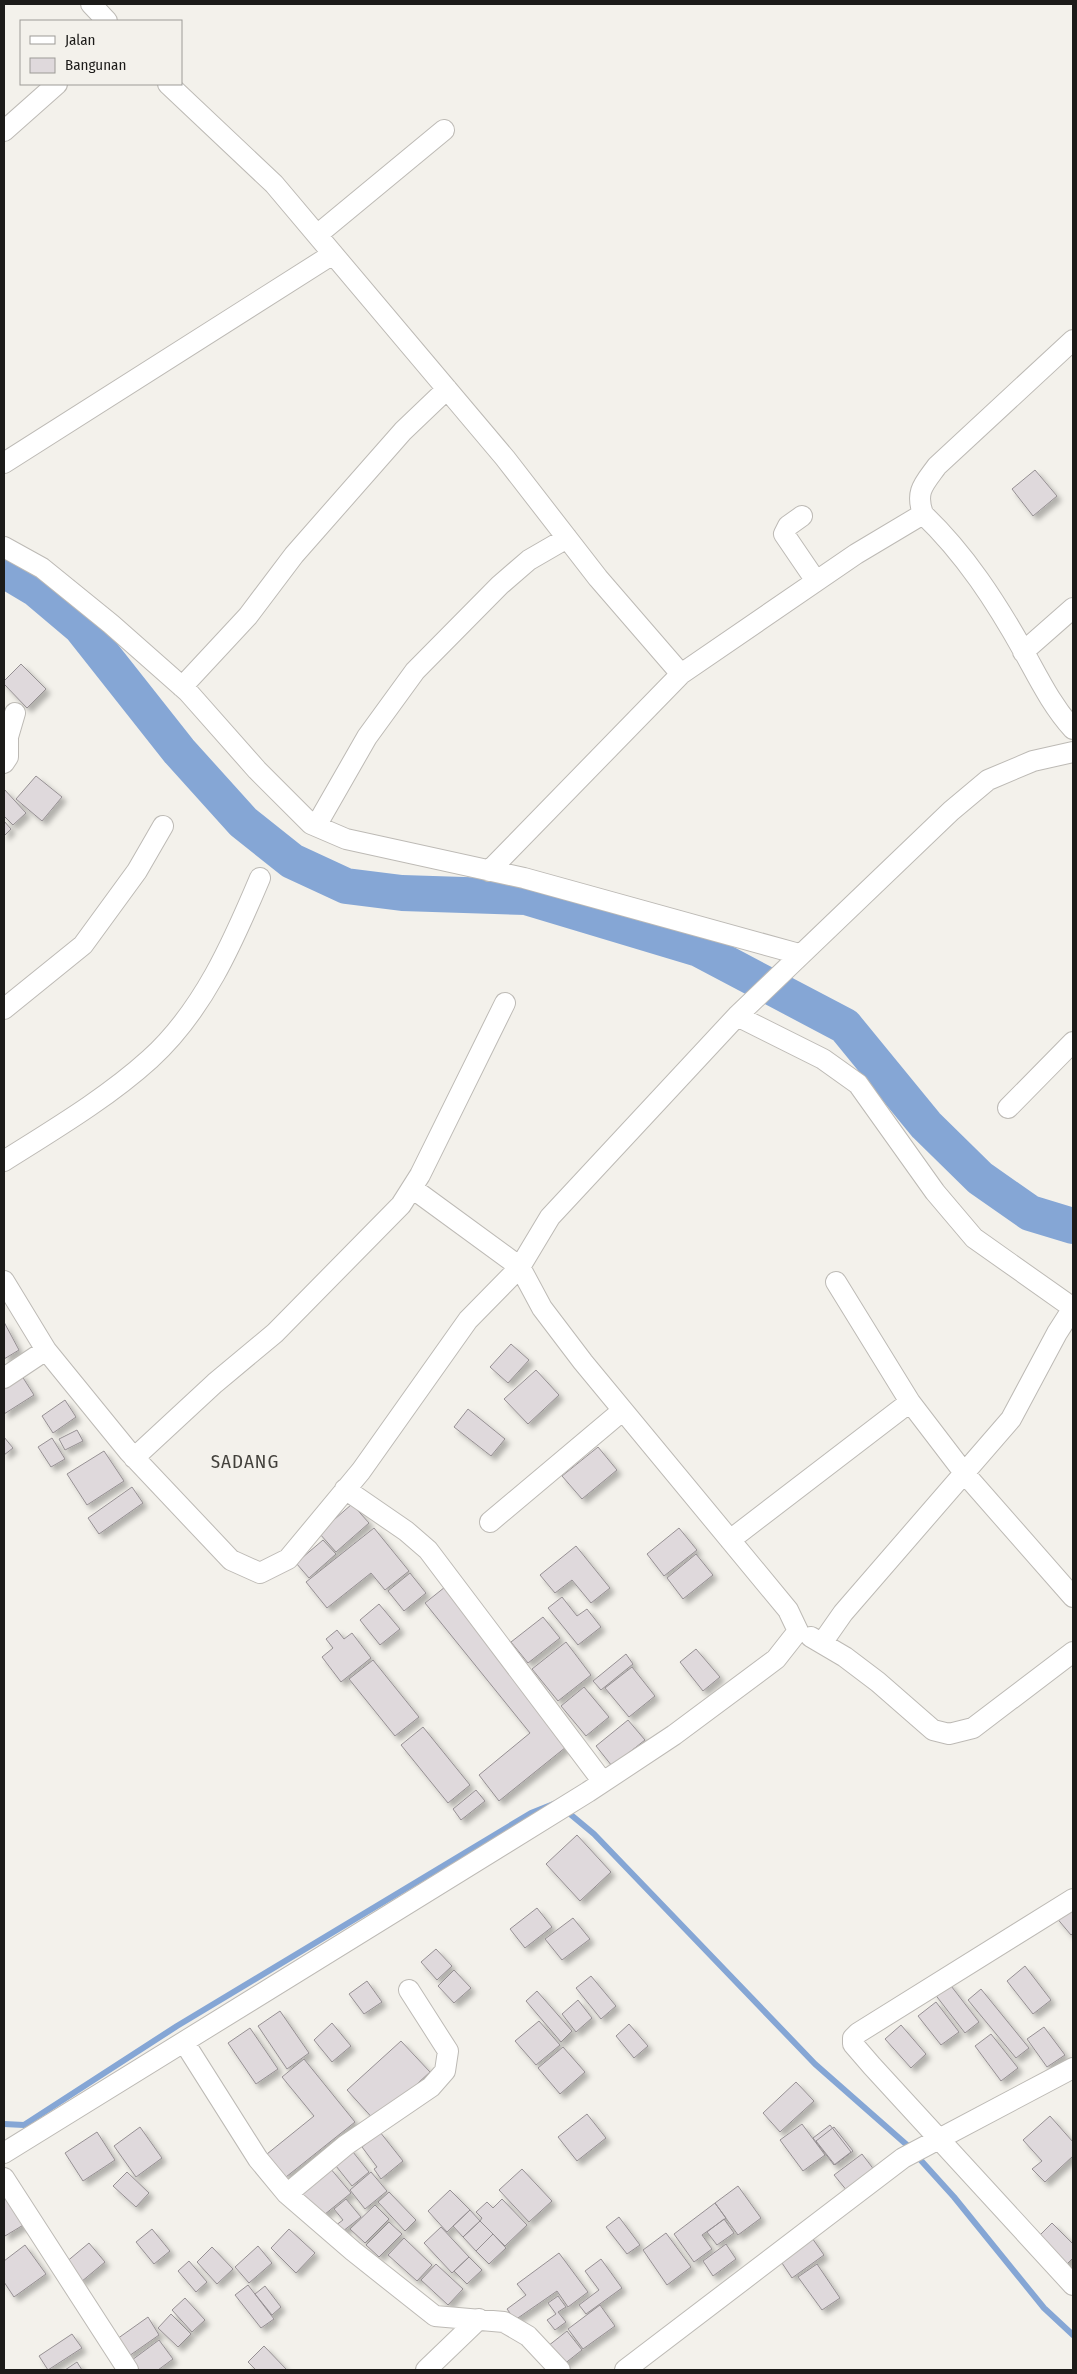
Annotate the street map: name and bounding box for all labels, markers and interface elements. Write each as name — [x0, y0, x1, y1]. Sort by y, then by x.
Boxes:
legend — [20, 20, 182, 85]
text: Jalan — [65, 31, 95, 49]
text: Bangunan — [65, 56, 126, 74]
district label: SADANG — [211, 1450, 279, 1473]

